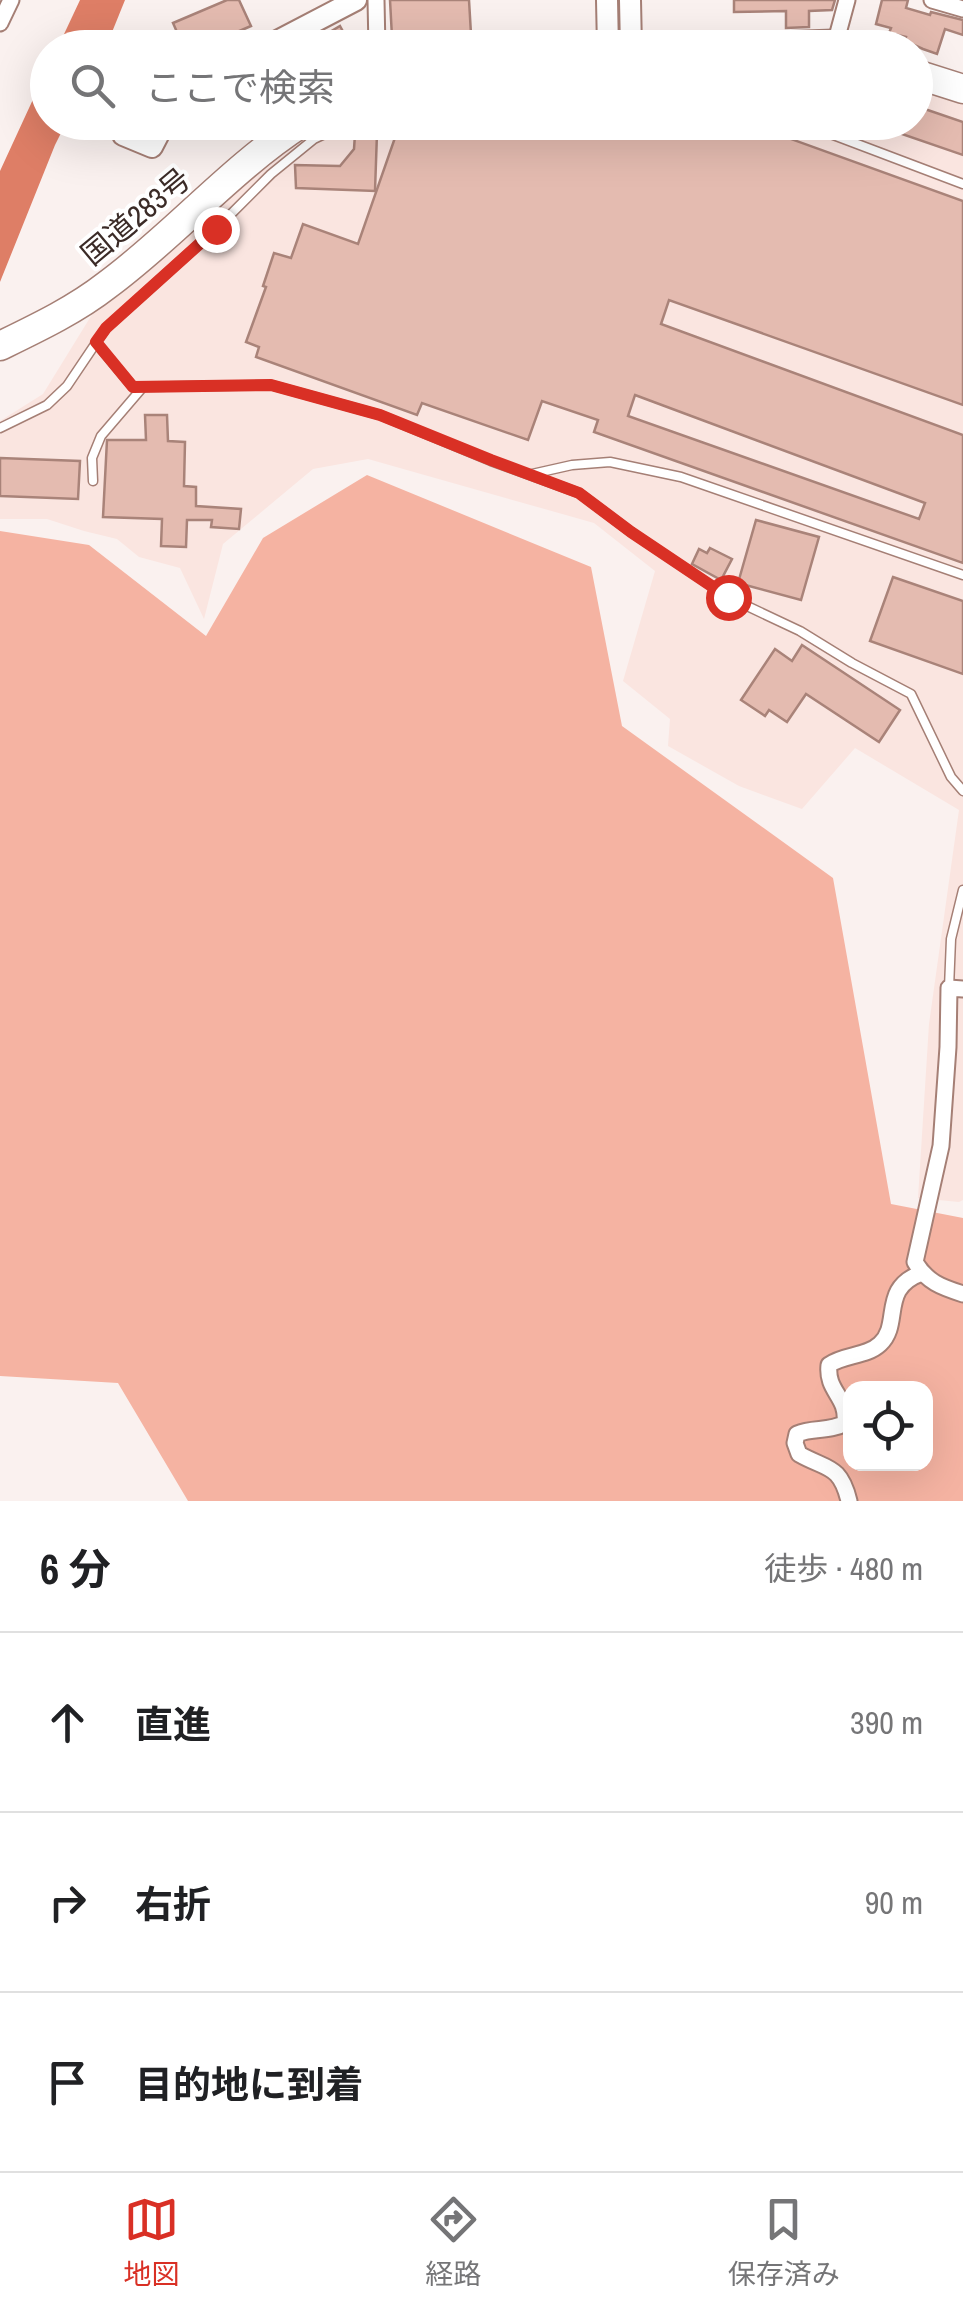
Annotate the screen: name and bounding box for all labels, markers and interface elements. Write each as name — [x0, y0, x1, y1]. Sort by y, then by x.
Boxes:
search box — [30, 30, 933, 140]
icon: search — [65, 58, 120, 113]
text: ここで検索 — [145, 62, 335, 113]
street label: 国道283号 — [72, 159, 198, 274]
route end — [194, 207, 240, 253]
route start — [706, 575, 752, 621]
map controls — [843, 1381, 933, 1471]
button: locate — [843, 1381, 933, 1471]
text: 6 分 — [40, 1541, 111, 1597]
text: 徒歩 · 480 m — [764, 1547, 923, 1590]
icon: ahead — [40, 1695, 95, 1750]
text: 直進 — [135, 1699, 211, 1750]
text: 390 m — [850, 1701, 923, 1744]
icon: right — [40, 1875, 95, 1930]
text: 右折 — [135, 1879, 211, 1930]
text: 90 m — [865, 1881, 923, 1924]
icon: arrive — [40, 2055, 95, 2110]
text: 目的地に到着 — [135, 2059, 363, 2110]
tab: 地図 — [123, 2192, 179, 2293]
tab: 経路 — [425, 2192, 482, 2293]
tab: 保存済み — [728, 2192, 840, 2293]

